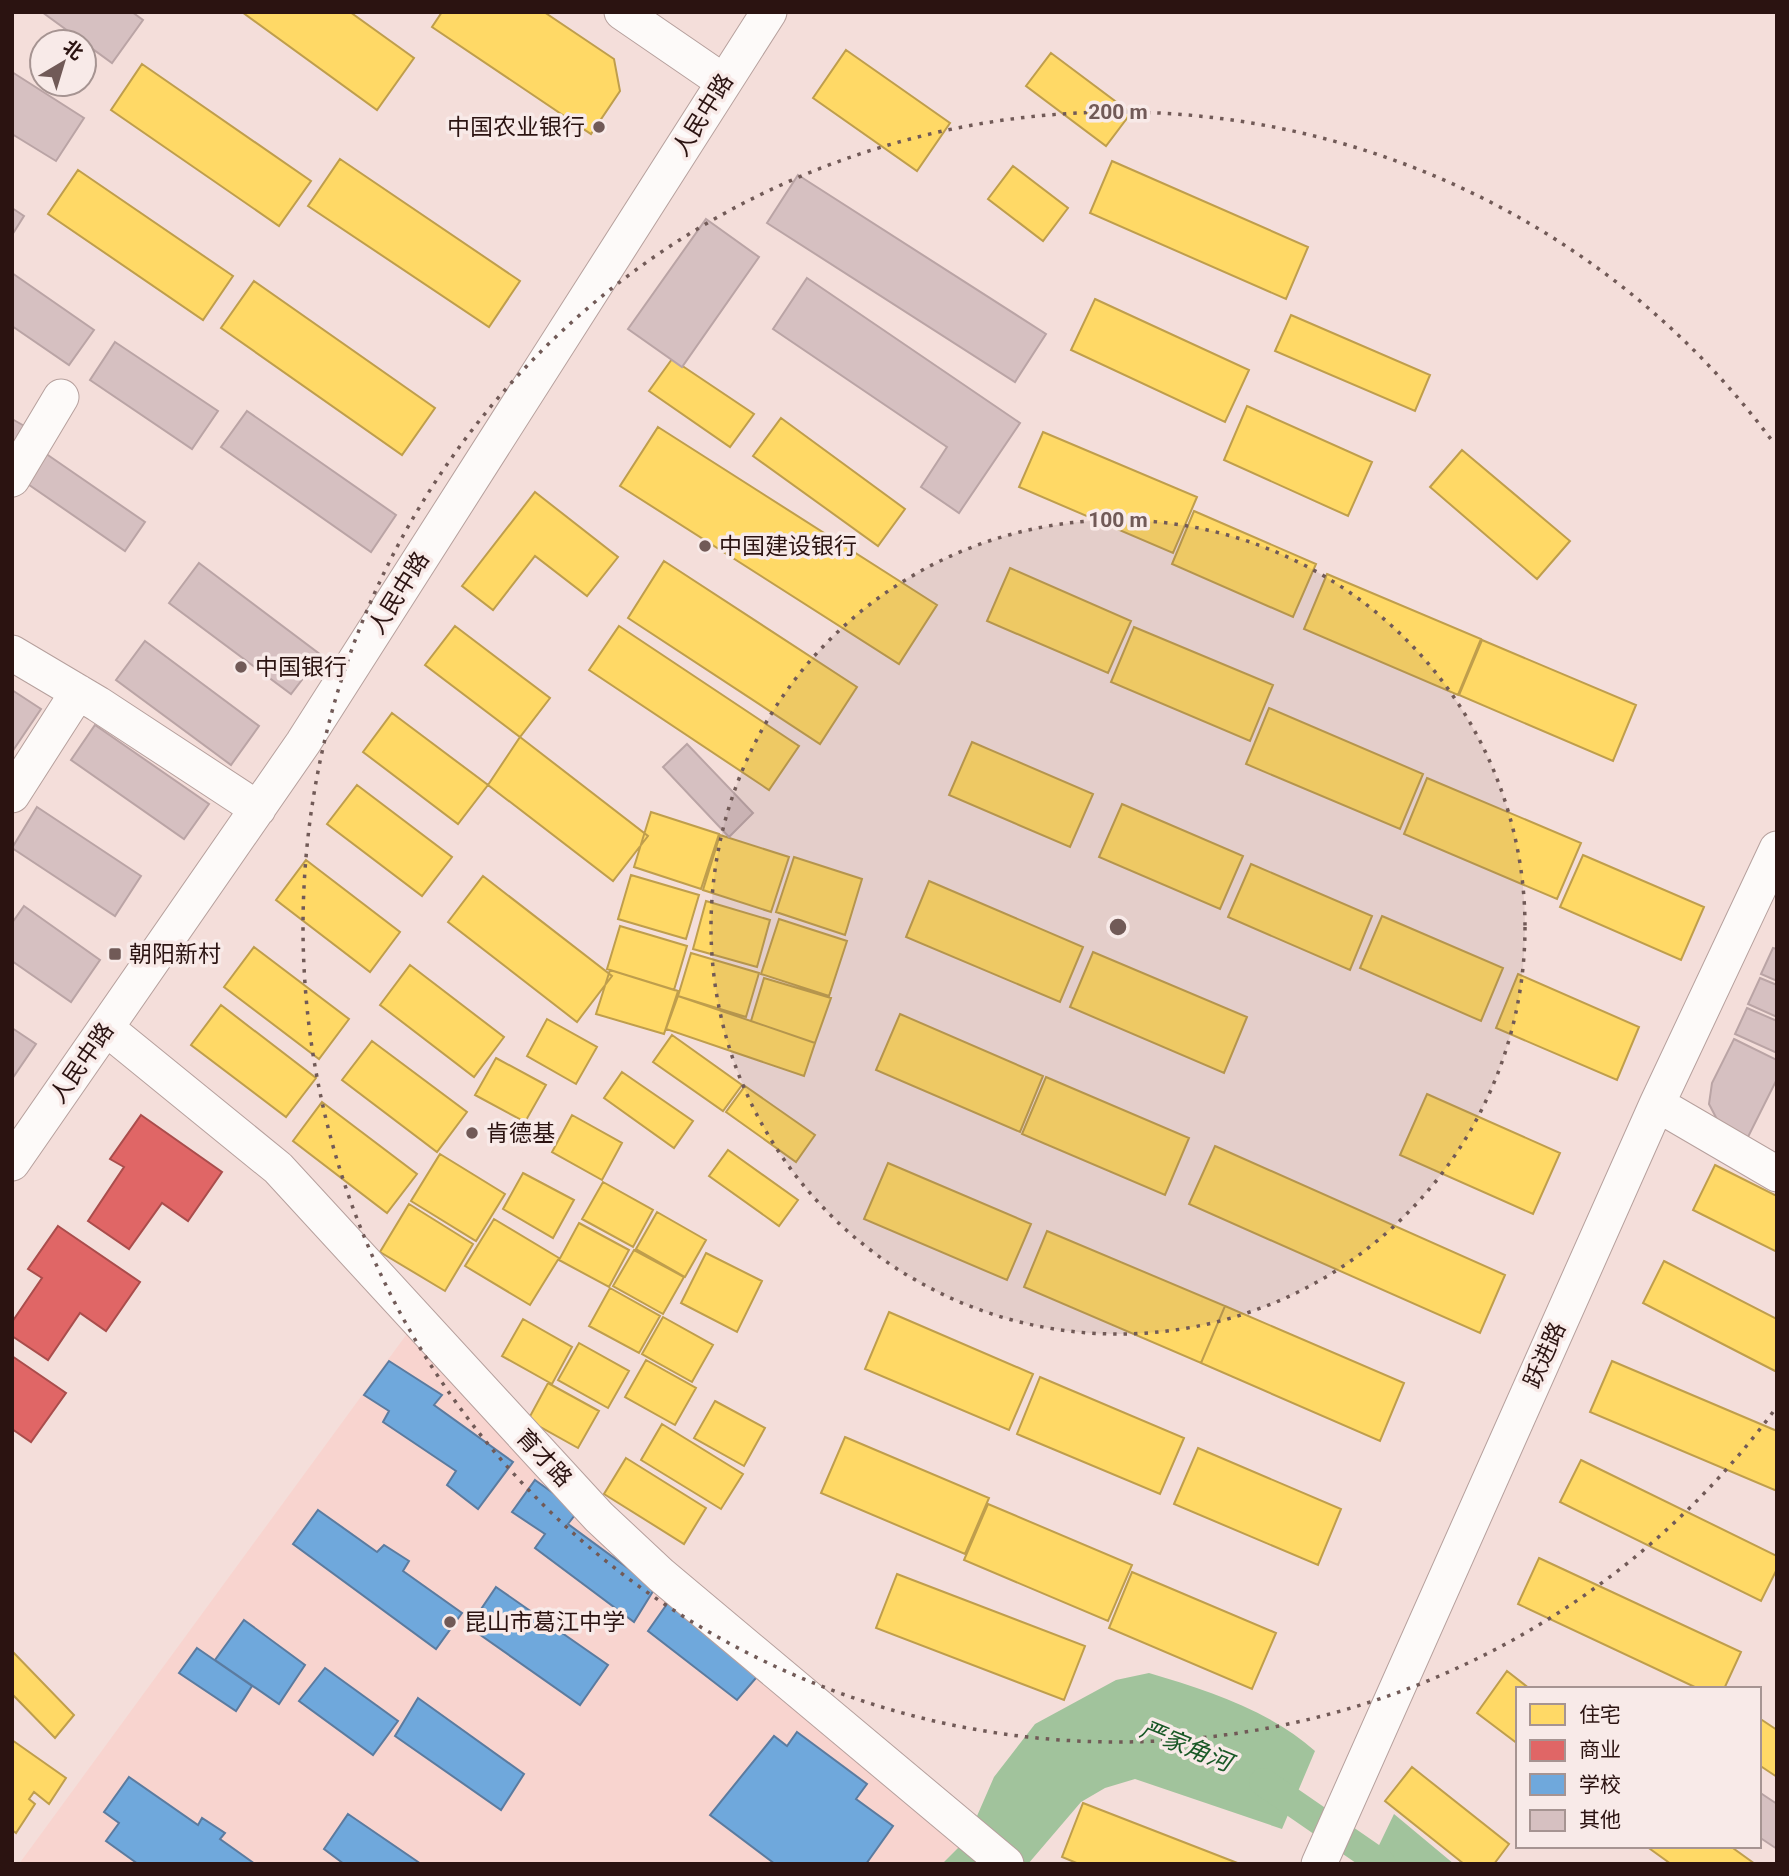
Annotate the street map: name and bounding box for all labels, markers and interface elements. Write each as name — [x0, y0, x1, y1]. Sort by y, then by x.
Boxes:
north arrow — [28, 28, 98, 98]
text: 北 — [59, 35, 88, 65]
street label: 人民中路 — [667, 69, 739, 161]
text: 200 m — [1088, 100, 1148, 124]
place label: 中国农业银行 — [447, 114, 585, 141]
marker: 中国农业银行 — [591, 119, 607, 135]
text: 100 m — [1088, 508, 1148, 532]
place label: 中国建设银行 — [719, 533, 857, 560]
marker: 中国建设银行 — [697, 538, 713, 554]
street label: 人民中路 — [363, 547, 435, 639]
place label: 中国银行 — [255, 654, 347, 681]
marker: 中国银行 — [233, 659, 249, 675]
centre of rings — [1106, 915, 1130, 939]
place label: 朝阳新村 — [129, 941, 221, 968]
marker: 朝阳新村 — [107, 946, 123, 962]
street label: 人民中路 — [45, 1018, 119, 1108]
place label: 肯德基 — [486, 1120, 555, 1147]
marker: 肯德基 — [464, 1125, 480, 1141]
street label: 跃进路 — [1519, 1318, 1571, 1392]
street label: 育才路 — [511, 1424, 577, 1492]
place label: 昆山市葛江中学 — [464, 1609, 625, 1636]
marker: 昆山市葛江中学 — [442, 1614, 458, 1630]
legend — [1516, 1687, 1761, 1848]
text: 住宅 — [1579, 1703, 1621, 1727]
water label: 严家角河 — [1136, 1715, 1239, 1778]
text: 商业 — [1579, 1738, 1621, 1762]
text: 学校 — [1579, 1773, 1621, 1797]
text: 其他 — [1579, 1808, 1621, 1832]

